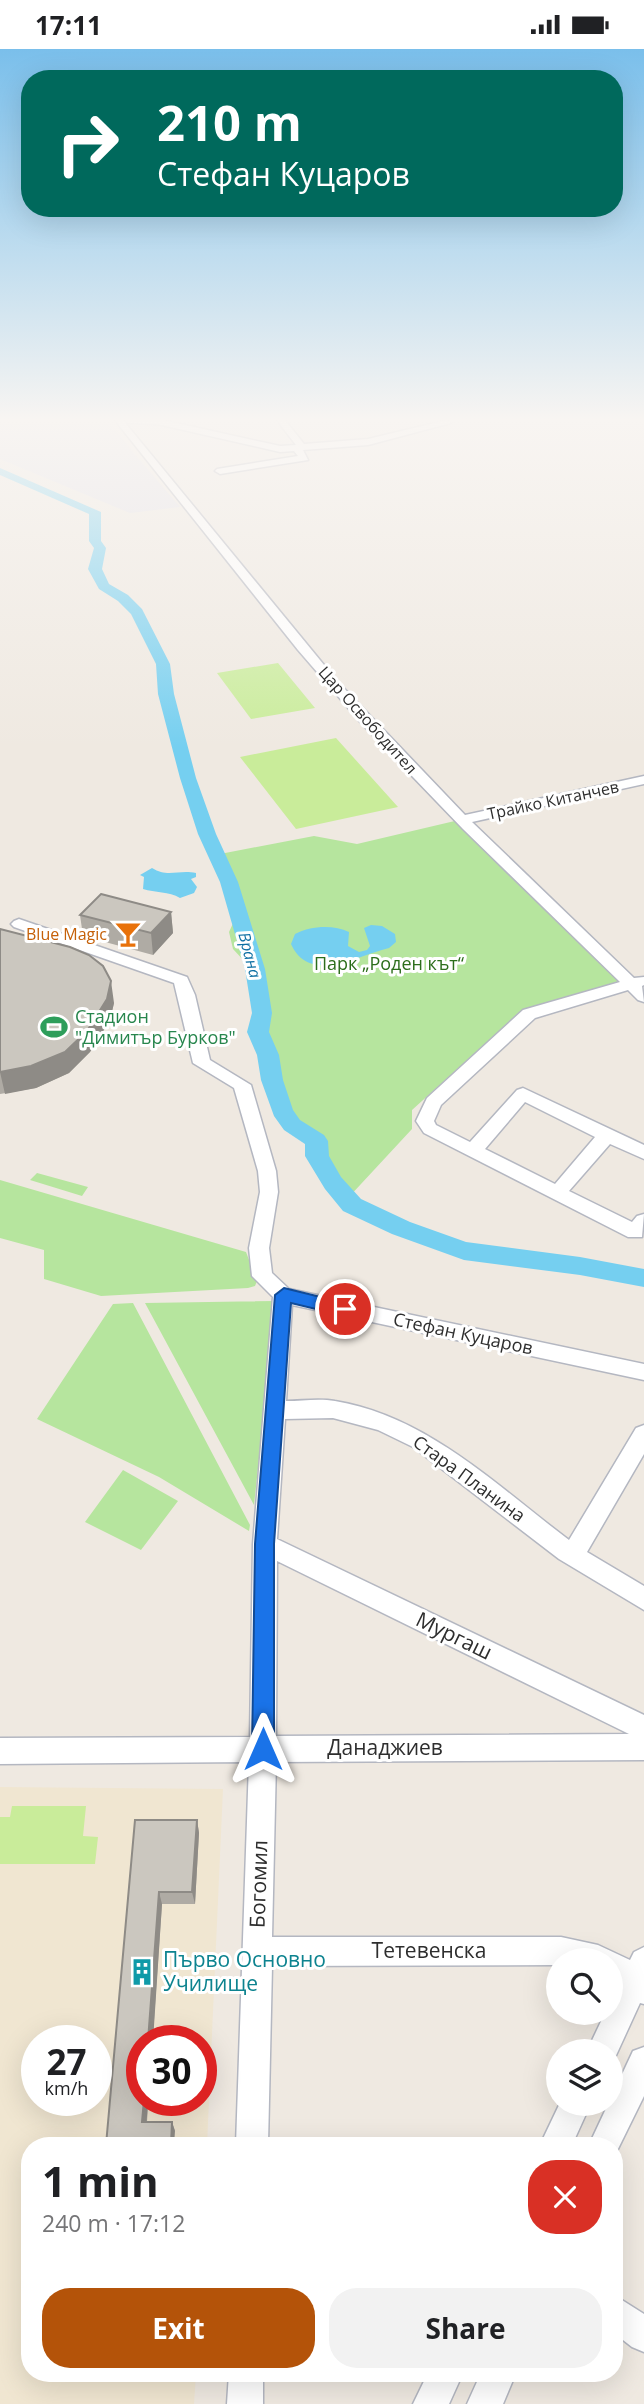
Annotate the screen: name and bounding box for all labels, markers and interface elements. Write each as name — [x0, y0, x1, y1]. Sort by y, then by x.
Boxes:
text: 17:11 — [35, 7, 102, 43]
text: 210 m — [157, 89, 302, 155]
icon: right — [42, 98, 133, 189]
text: Стефан Куцаров — [157, 152, 410, 195]
street label: Цар Освободител — [314, 661, 422, 779]
street label: Трайко Китанчев — [485, 775, 621, 825]
bar icon: Blue Magic — [113, 919, 143, 949]
place label: Blue Magic — [26, 923, 107, 945]
water label: Врана — [233, 930, 267, 980]
park label: Парк „Роден кът“ — [314, 951, 465, 975]
place label: Стадион "Димитър Бурков" — [75, 1004, 236, 1049]
sports icon: Стадион "Димитър Бурков" — [39, 1012, 69, 1042]
pin — [315, 1279, 375, 1339]
icon: arrive — [326, 1290, 364, 1328]
street label: Стефан Куцаров — [391, 1306, 535, 1360]
street label: Стара Планина — [409, 1429, 530, 1527]
street label: Мургаш — [412, 1605, 497, 1666]
position arrow — [226, 1712, 300, 1786]
street label: Данаджиев — [327, 1733, 443, 1761]
street label: Богомил — [242, 1840, 274, 1928]
street label: Тетевенска — [372, 1936, 486, 1964]
place label: Първо Основно Училище — [163, 1945, 326, 1997]
map controls — [546, 1948, 623, 2116]
button: search — [546, 1948, 623, 2025]
building icon: Първо Основно Училище — [127, 1957, 157, 1987]
speed limit sign: 30 — [126, 2025, 217, 2116]
text: 27 — [46, 2038, 87, 2085]
button: layers — [546, 2039, 623, 2116]
text: km/h — [45, 2076, 88, 2100]
text: 1 min — [42, 2152, 159, 2209]
button: close — [528, 2160, 602, 2234]
text: 240 m · 17:12 — [42, 2207, 185, 2239]
button: Exit — [42, 2288, 315, 2368]
button: Share — [329, 2288, 602, 2368]

